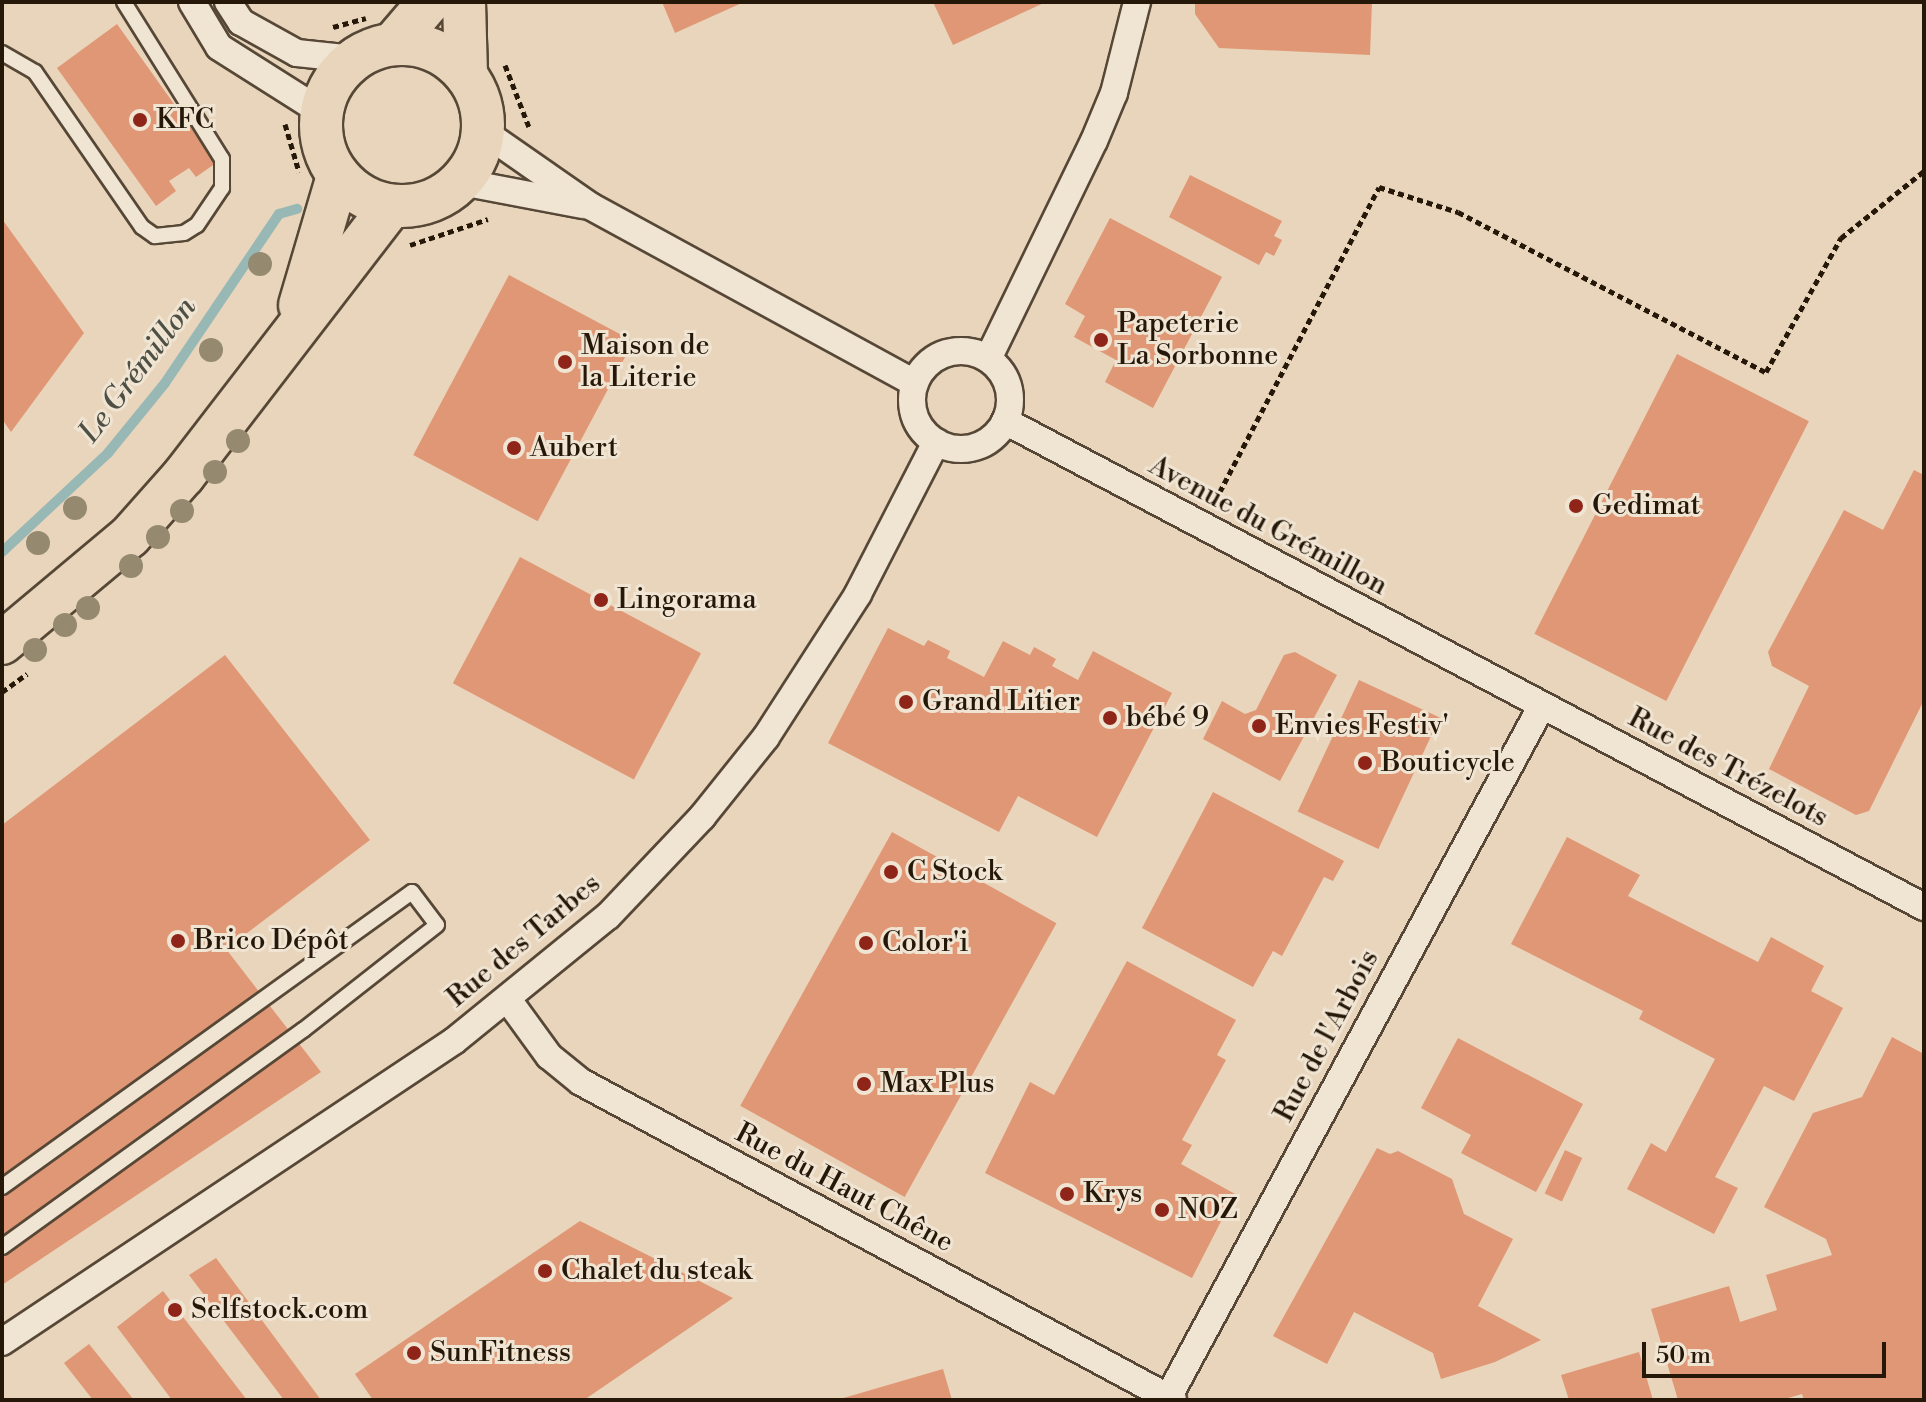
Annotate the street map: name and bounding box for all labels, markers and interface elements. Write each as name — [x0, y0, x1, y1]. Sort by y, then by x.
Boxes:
place label: KFC — [156, 103, 214, 137]
marker: KFC — [131, 111, 149, 129]
water label: Le Grémillon — [72, 290, 204, 450]
place label: Papeterie La Sorbonne — [1117, 307, 1278, 373]
place label: Maison de la Literie — [581, 329, 710, 395]
marker: Papeterie La Sorbonne — [1092, 331, 1110, 349]
marker: Maison de la Literie — [556, 353, 574, 371]
place label: Aubert — [530, 431, 618, 465]
marker: Aubert — [505, 439, 523, 457]
street label: Avenue du Grémillon — [1143, 449, 1393, 603]
place label: Gedimat — [1592, 489, 1701, 523]
marker: Gedimat — [1567, 497, 1585, 515]
place label: Lingorama — [617, 583, 757, 617]
marker: Lingorama — [592, 591, 610, 609]
place label: Grand Litier — [922, 685, 1080, 719]
marker: Grand Litier — [897, 693, 915, 711]
place label: bébé 9 — [1126, 701, 1209, 735]
street label: Rue des Trézelots — [1622, 701, 1834, 835]
marker: bébé 9 — [1101, 709, 1119, 727]
place label: Envies Festiv' — [1275, 709, 1449, 743]
marker: Envies Festiv' — [1250, 717, 1268, 735]
place label: Bouticycle — [1381, 746, 1515, 780]
marker: Bouticycle — [1356, 754, 1374, 772]
place label: C Stock — [907, 855, 1002, 889]
marker: C Stock — [882, 863, 900, 881]
street label: Rue des Tarbes — [441, 867, 607, 1015]
place label: Brico Dépôt — [194, 924, 349, 958]
place label: Color'i — [882, 926, 969, 960]
marker: Brico Dépôt — [169, 932, 187, 950]
marker: Color'i — [857, 934, 875, 952]
street label: Rue de l'Arbois — [1268, 944, 1386, 1128]
place label: Max Plus — [880, 1067, 995, 1101]
marker: Max Plus — [855, 1075, 873, 1093]
street label: Rue du Haut Chêne — [729, 1116, 959, 1260]
place label: Krys — [1083, 1177, 1142, 1211]
marker: Krys — [1058, 1185, 1076, 1203]
place label: NOZ — [1178, 1193, 1238, 1227]
marker: NOZ — [1153, 1201, 1171, 1219]
place label: Chalet du steak — [561, 1254, 752, 1288]
marker: Chalet du steak — [536, 1262, 554, 1280]
place label: Selfstock.com — [191, 1293, 368, 1327]
marker: Selfstock.com — [166, 1301, 184, 1319]
scale bar — [1646, 1326, 1890, 1376]
place label: SunFitness — [430, 1336, 571, 1370]
text: 50 m — [1656, 1341, 1711, 1371]
marker: SunFitness — [405, 1344, 423, 1362]

